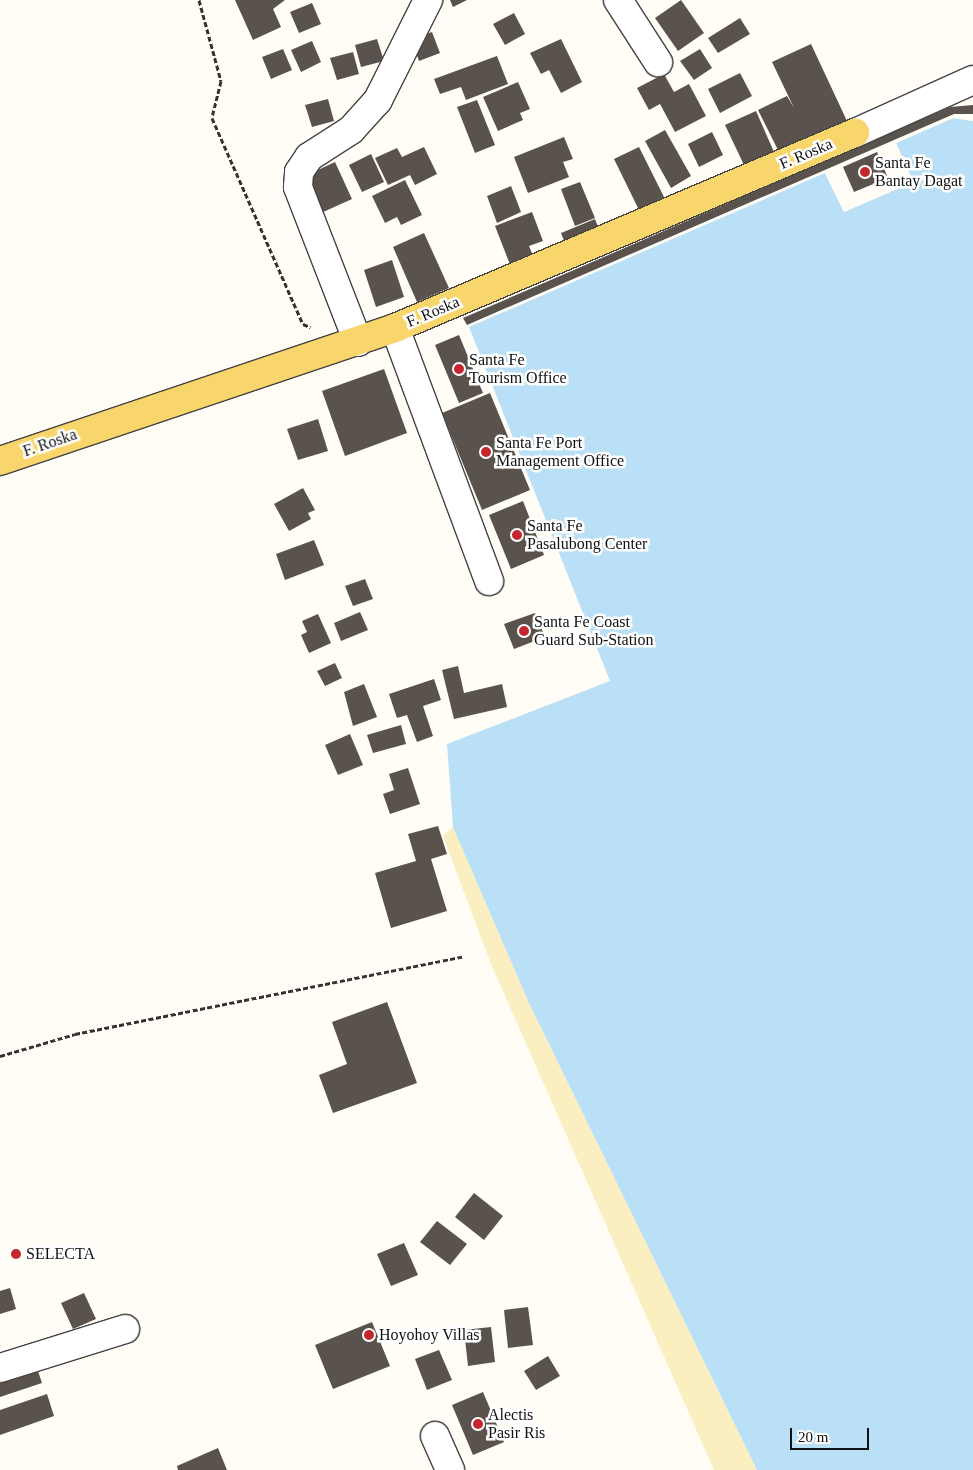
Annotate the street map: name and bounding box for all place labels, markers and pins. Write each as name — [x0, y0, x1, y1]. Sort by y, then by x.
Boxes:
place label: Santa Fe Bantay Dagat — [875, 153, 963, 191]
marker: Santa Fe Bantay Dagat — [859, 166, 871, 178]
place label: Santa Fe Tourism Office — [469, 350, 567, 388]
marker: Santa Fe Tourism Office — [453, 363, 465, 375]
place label: Santa Fe Port Management Office — [496, 433, 624, 471]
marker: Santa Fe Port Management Office — [480, 446, 492, 458]
place label: Santa Fe Pasalubong Center — [527, 516, 647, 554]
marker: Santa Fe Pasalubong Center — [511, 529, 523, 541]
place label: Santa Fe Coast Guard Sub-Station — [534, 612, 654, 650]
marker: Santa Fe Coast Guard Sub-Station — [518, 625, 530, 637]
place label: SELECTA — [26, 1244, 95, 1264]
marker: SELECTA — [10, 1248, 22, 1260]
place label: Hoyohoy Villas — [379, 1325, 480, 1345]
marker: Hoyohoy Villas — [363, 1329, 375, 1341]
place label: Alectis Pasir Ris — [488, 1405, 545, 1443]
marker: Alectis Pasir Ris — [472, 1418, 484, 1430]

